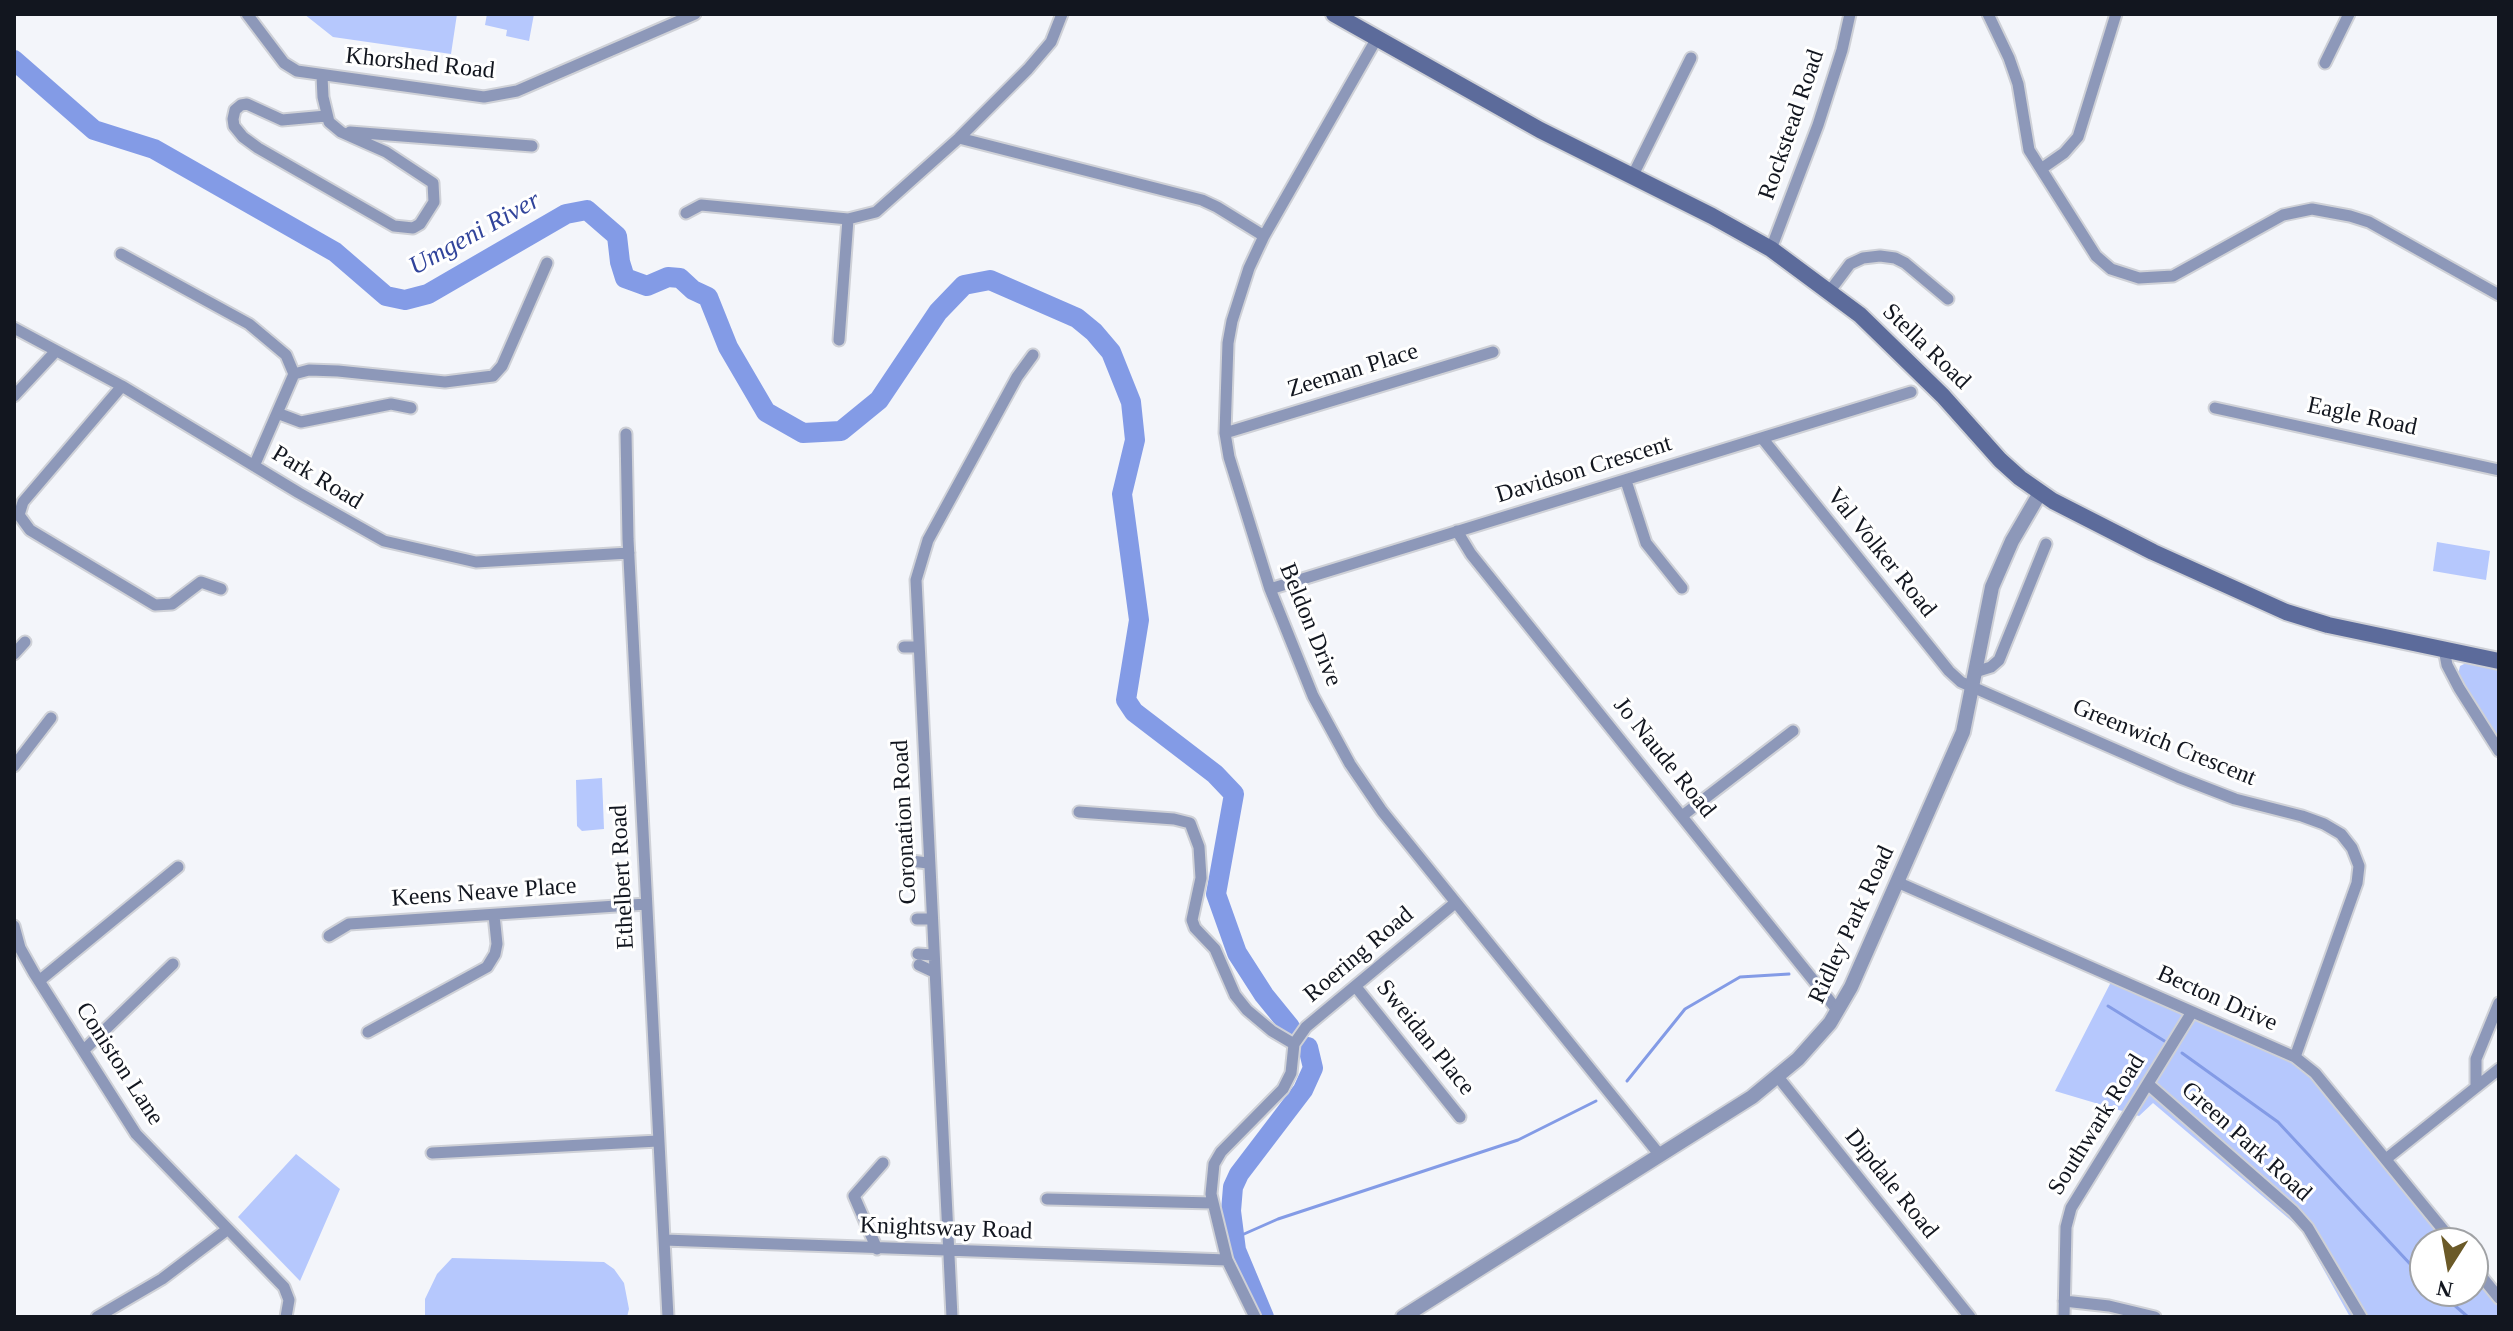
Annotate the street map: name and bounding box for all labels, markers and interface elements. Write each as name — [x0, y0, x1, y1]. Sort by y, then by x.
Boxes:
street label: Khorshed Road — [344, 42, 496, 86]
street label: Rockstead Road — [1753, 46, 1831, 204]
water label: Umgeni River — [404, 185, 546, 283]
street label: Stella Road — [1876, 298, 1976, 396]
street label: Zeeman Place — [1284, 337, 1422, 405]
street label: Eagle Road — [2305, 391, 2419, 443]
street label: Davidson Crescent — [1493, 430, 1675, 510]
street label: Park Road — [266, 440, 368, 516]
street label: Val Volker Road — [1820, 482, 1942, 624]
street label: Beldon Drive — [1272, 559, 1348, 691]
street label: Jo Naude Road — [1607, 692, 1721, 824]
street label: Greenwich Crescent — [2068, 693, 2260, 793]
street label: Coronation Road — [886, 739, 924, 905]
street label: Ethelbert Road — [605, 804, 641, 950]
street label: Ridley Park Road — [1803, 842, 1901, 1008]
street label: Keens Neave Place — [391, 872, 577, 914]
street label: Roering Road — [1298, 901, 1420, 1009]
street label: Becton Drive — [2152, 960, 2282, 1038]
street label: Sweidan Place — [1370, 974, 1480, 1102]
street label: Coniston Lane — [69, 997, 169, 1131]
street label: Southwark Road — [2042, 1049, 2152, 1201]
street label: Green Park Road — [2175, 1076, 2317, 1208]
street label: Dipdale Road — [1838, 1123, 1944, 1245]
street label: Knightsway Road — [859, 1212, 1033, 1246]
north arrow — [2409, 1227, 2489, 1307]
text: N — [2435, 1275, 2455, 1303]

